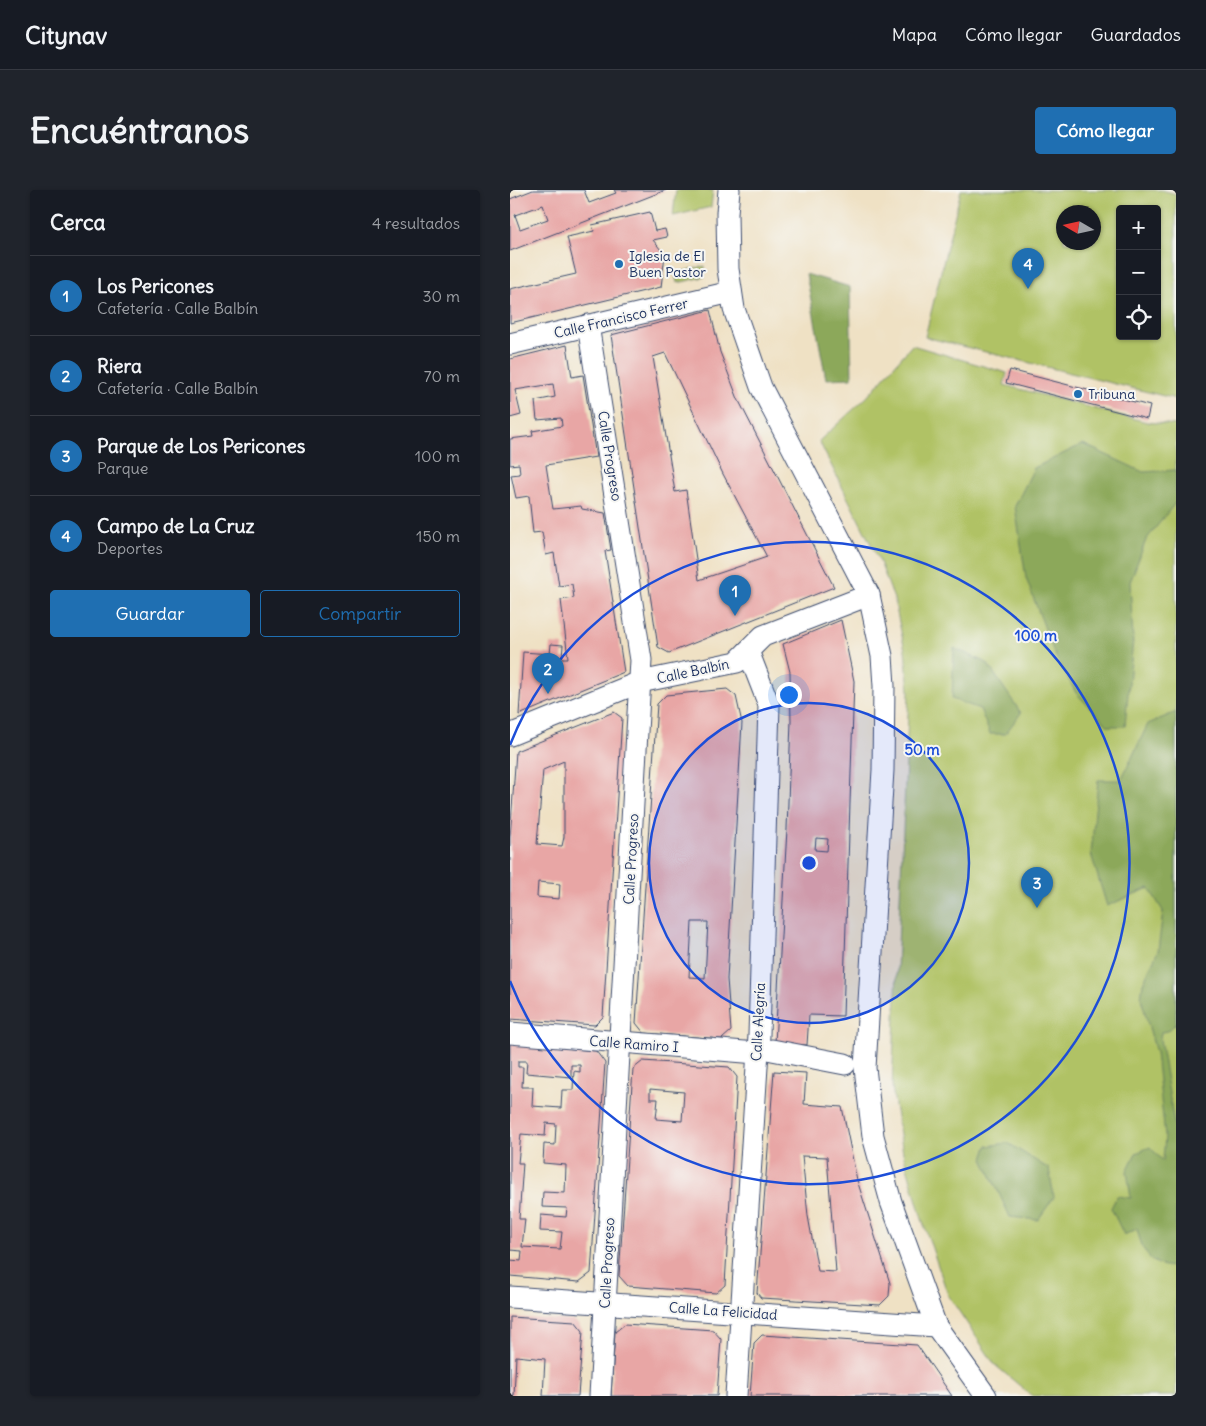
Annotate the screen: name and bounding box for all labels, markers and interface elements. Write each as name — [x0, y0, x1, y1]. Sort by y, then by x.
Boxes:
text: Citynav — [25, 20, 107, 50]
text: Mapa — [892, 23, 937, 46]
text: Cómo llegar — [965, 23, 1062, 46]
text: Guardados — [1090, 23, 1181, 46]
button: Cómo llegar — [1035, 107, 1176, 154]
text: Encuéntranos — [30, 108, 249, 152]
north arrow — [1056, 205, 1101, 250]
map controls — [1116, 205, 1161, 340]
button: + — [1116, 205, 1161, 250]
text: Cerca — [50, 209, 105, 236]
text: 4 resultados — [372, 213, 460, 233]
place label: Iglesia de El Buen Pastor — [629, 247, 706, 281]
pin: 4 — [1012, 248, 1044, 289]
button: − — [1116, 250, 1161, 295]
marker: Iglesia de El Buen Pastor — [613, 258, 625, 270]
text: Los Pericones — [97, 274, 214, 298]
text: 1 — [63, 286, 69, 306]
text: 30 m — [423, 286, 460, 306]
street label: Calle Francisco Ferrer — [552, 294, 690, 342]
button: locate — [1116, 295, 1161, 340]
text: Cafetería · Calle Balbín — [97, 298, 258, 318]
text: Riera — [97, 354, 142, 378]
text: 2 — [62, 366, 70, 386]
text: 70 m — [424, 366, 460, 386]
text: Cafetería · Calle Balbín — [97, 378, 258, 398]
place label: Tribuna — [1088, 385, 1135, 403]
marker: Tribuna — [1072, 388, 1084, 400]
street label: Calle Progreso — [594, 410, 626, 502]
text: Parque de Los Pericones — [97, 434, 305, 458]
text: 3 — [61, 446, 71, 466]
text: 100 m — [415, 446, 460, 466]
text: Parque — [97, 458, 148, 478]
text: Campo de La Cruz — [97, 514, 255, 538]
text: 4 — [61, 526, 71, 546]
text: 150 m — [416, 526, 460, 546]
text: Deportes — [97, 538, 163, 558]
pin: 1 — [719, 575, 751, 616]
button: Guardar — [50, 590, 250, 637]
button: Compartir — [260, 590, 460, 637]
text: 100 m — [1015, 626, 1057, 645]
pin: 2 — [532, 653, 564, 694]
street label: Calle Balbín — [655, 655, 731, 687]
your location — [776, 682, 802, 708]
text: 50 m — [904, 740, 940, 759]
street label: Calle Progreso — [620, 813, 642, 905]
centre of rings — [800, 854, 818, 872]
pin: 3 — [1021, 867, 1053, 908]
street label: Calle Alegría — [747, 982, 769, 1062]
street label: Calle Ramiro I — [589, 1032, 679, 1056]
street label: Calle Progreso — [596, 1217, 618, 1309]
street label: Calle La Felicidad — [668, 1298, 778, 1324]

